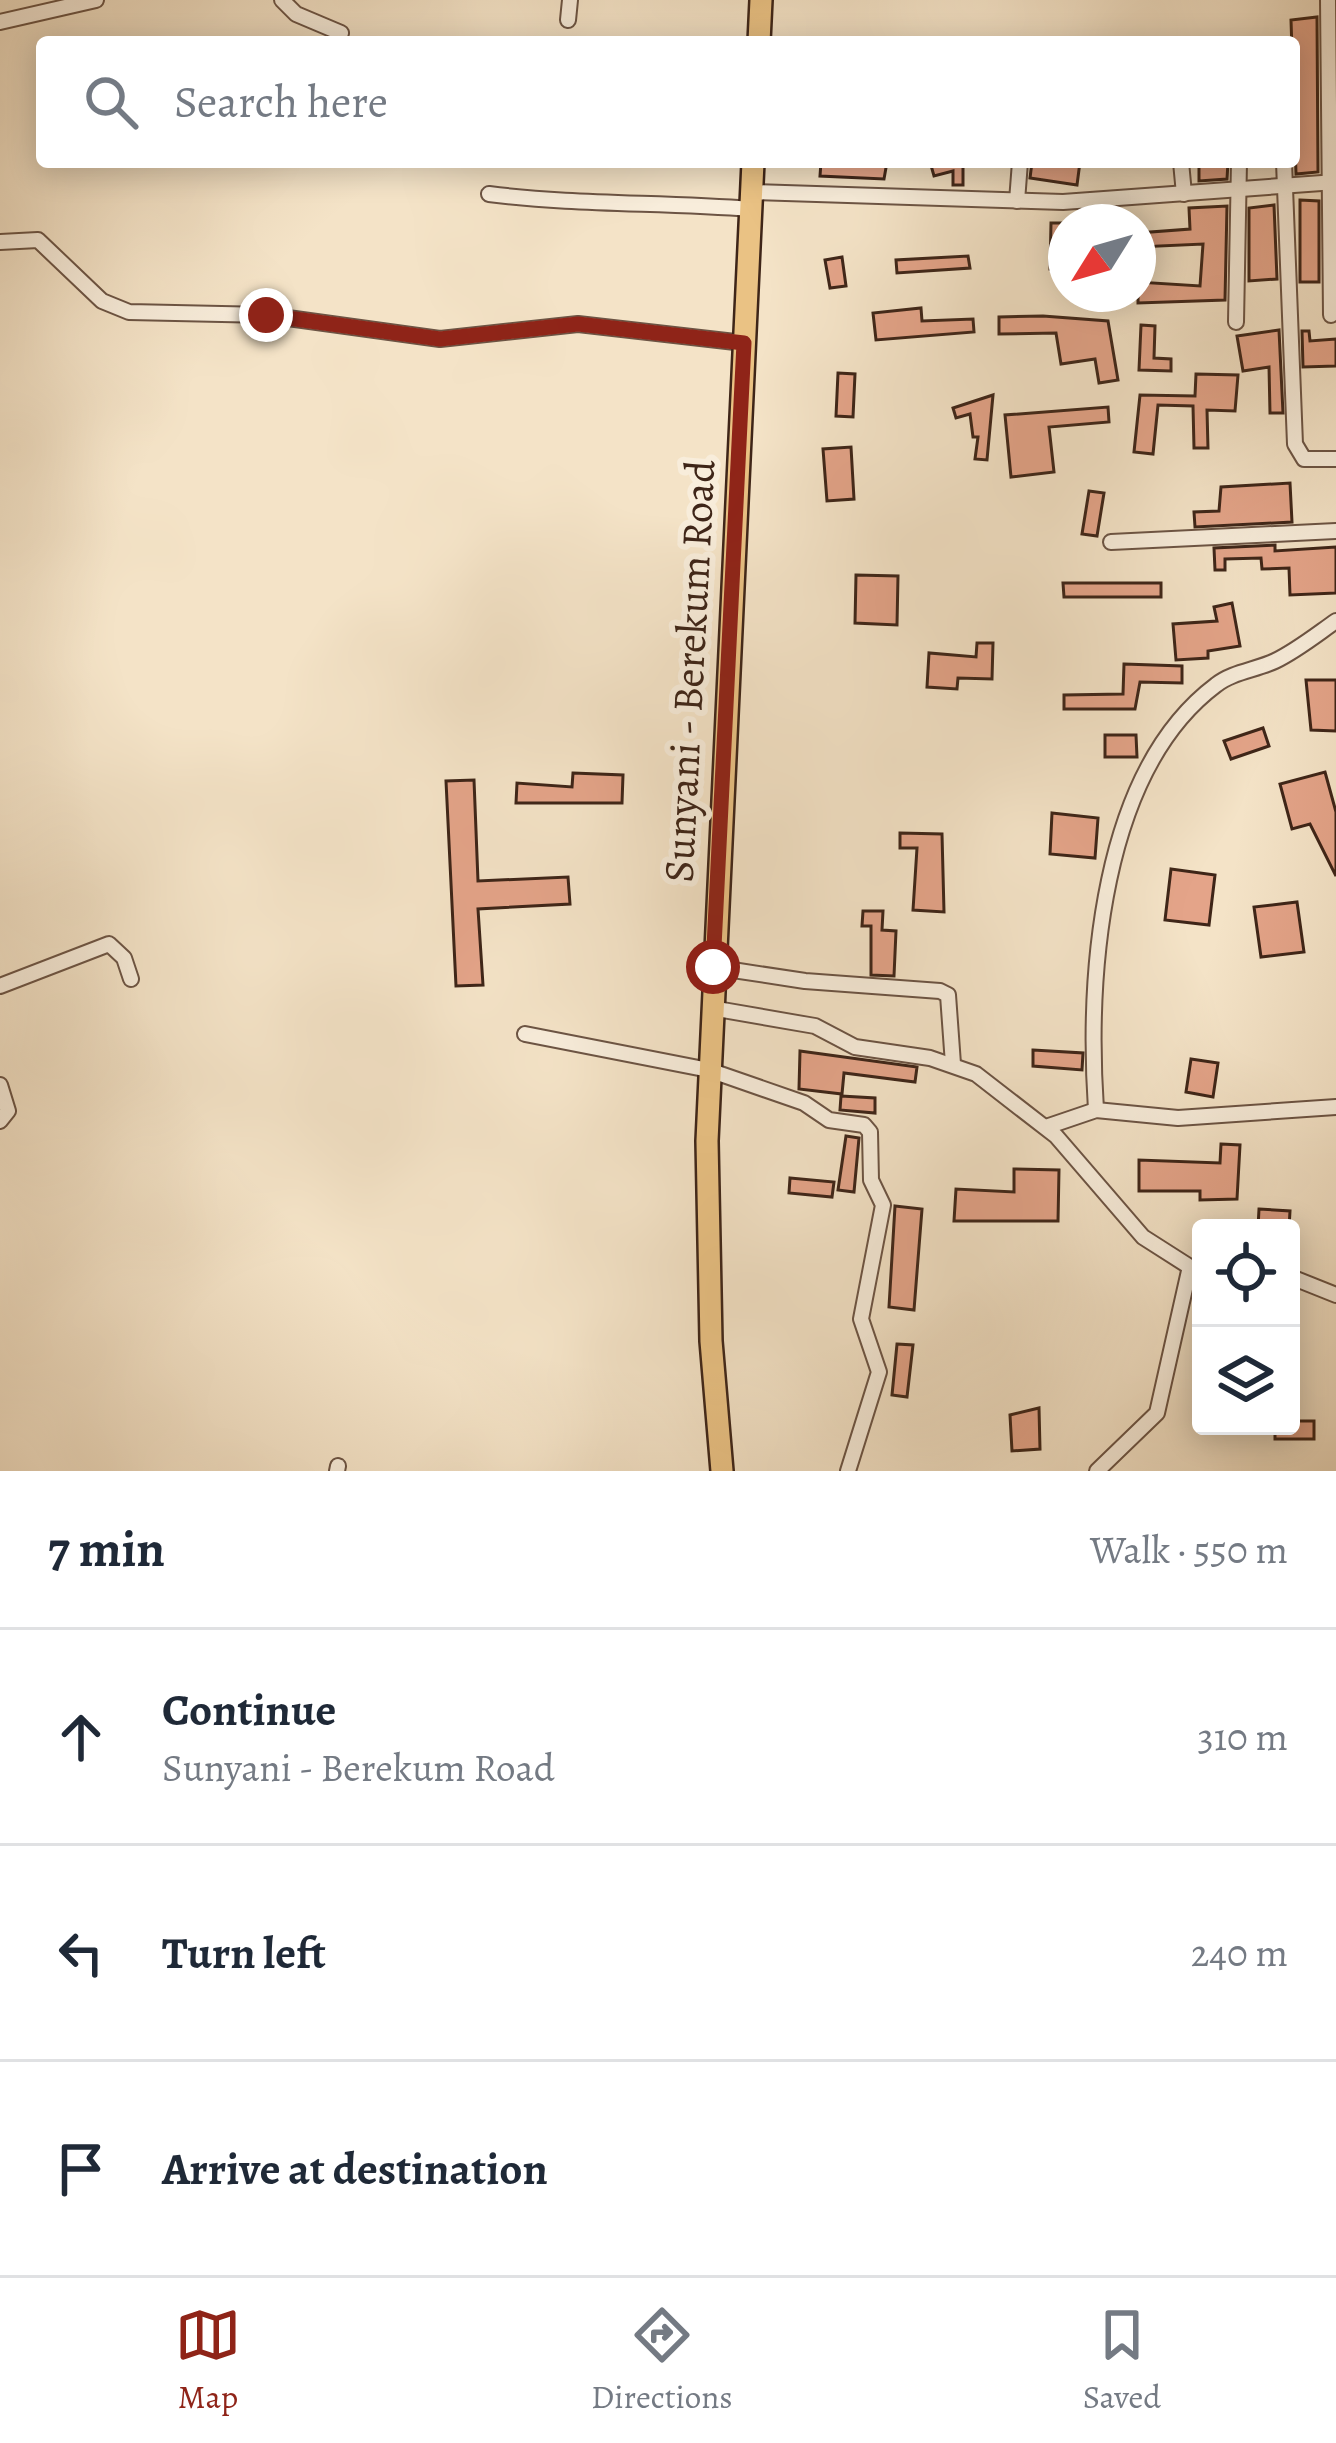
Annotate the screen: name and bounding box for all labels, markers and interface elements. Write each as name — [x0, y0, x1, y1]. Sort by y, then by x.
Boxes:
search box — [36, 36, 1300, 168]
icon: search — [78, 69, 144, 135]
text: Search here — [174, 71, 388, 133]
north arrow — [1048, 204, 1156, 312]
route end — [239, 288, 293, 342]
street label: Sunyani - Berekum Road — [649, 458, 729, 884]
route start — [686, 940, 740, 994]
map controls — [1192, 1219, 1300, 1435]
button: locate — [1192, 1219, 1300, 1327]
button: layers — [1192, 1327, 1300, 1435]
text: 7 min — [48, 1514, 165, 1584]
text: Walk · 550 m — [1090, 1523, 1288, 1576]
text: Continue — [162, 1679, 336, 1741]
icon: ahead — [48, 1704, 114, 1770]
text: 310 m — [1197, 1710, 1288, 1763]
text: Sunyani - Berekum Road — [162, 1741, 555, 1794]
icon: left — [48, 1920, 114, 1986]
text: Turn left — [162, 1922, 326, 1984]
text: 240 m — [1191, 1926, 1288, 1979]
icon: arrive — [48, 2136, 114, 2202]
text: Arrive at destination — [162, 2138, 548, 2200]
tab: Map — [175, 2302, 241, 2419]
tab: Directions — [591, 2302, 733, 2419]
tab: Saved — [1083, 2302, 1161, 2419]

